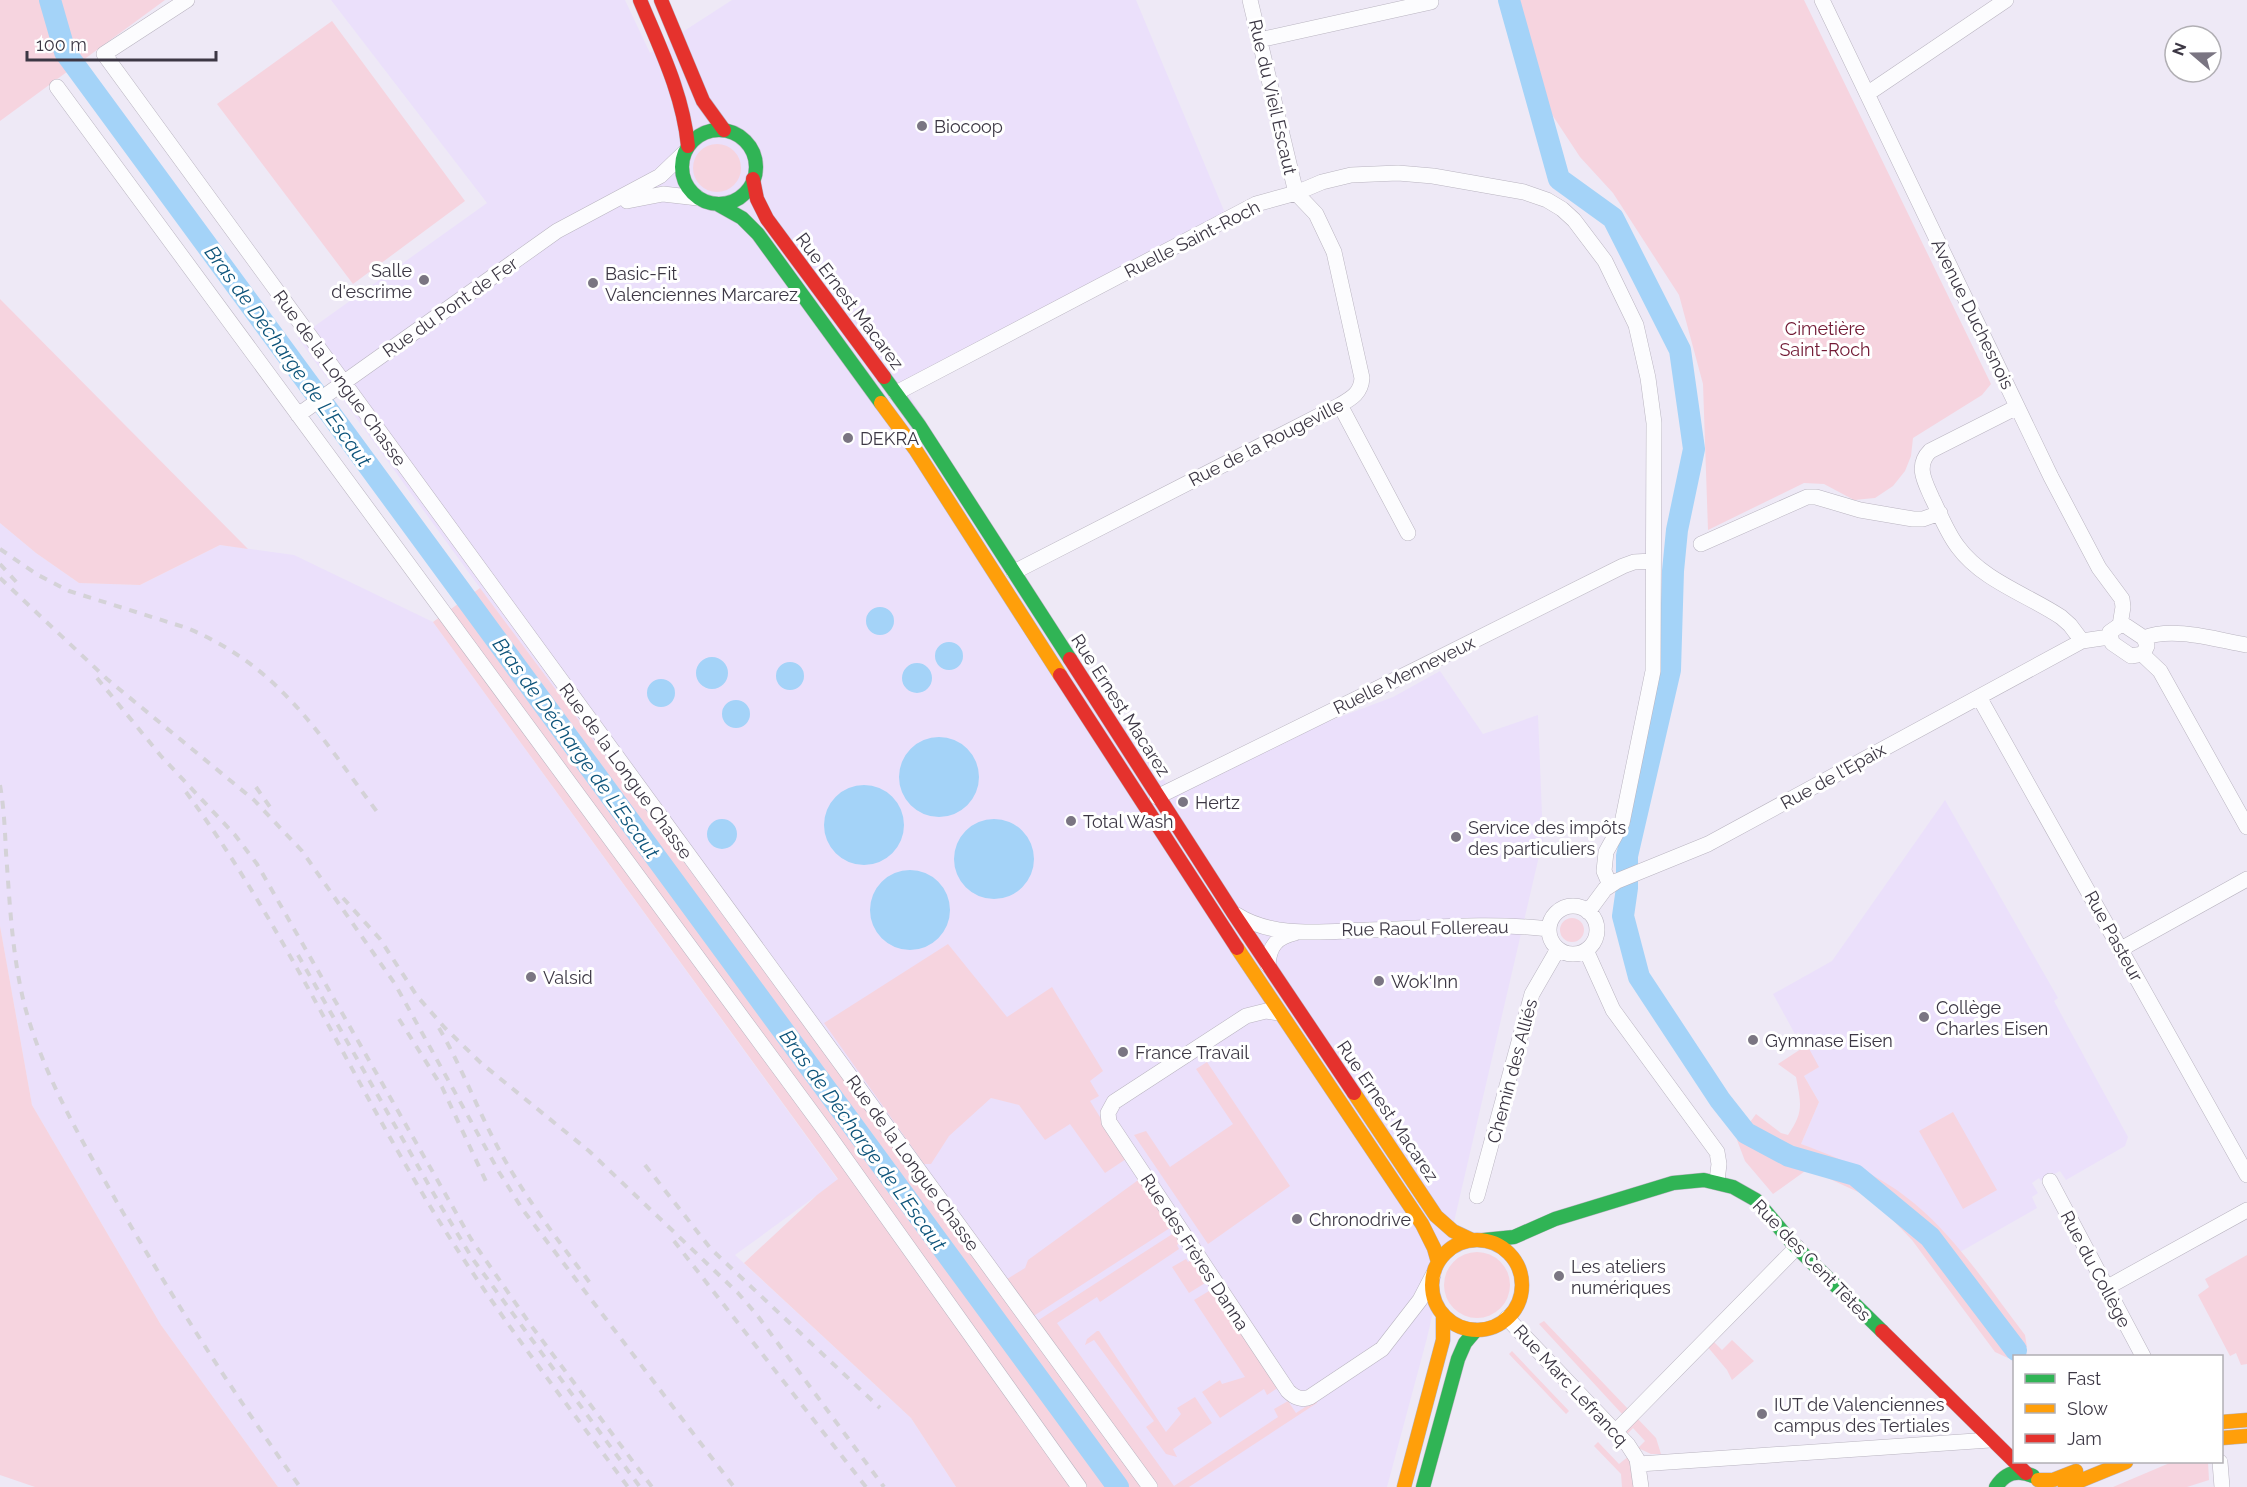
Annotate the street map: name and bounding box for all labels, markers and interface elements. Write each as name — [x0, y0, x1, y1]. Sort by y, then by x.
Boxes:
street label: Rue du Vieil Escaut — [1245, 17, 1301, 177]
scale bar — [27, 24, 216, 62]
north arrow — [2163, 24, 2223, 84]
text: 100 m — [36, 34, 87, 55]
text: N — [2168, 40, 2190, 58]
place label: Biocoop — [934, 116, 1003, 137]
marker: Biocoop — [915, 119, 929, 133]
street label: Ruelle Saint-Roch — [1121, 196, 1263, 282]
street label: Rue Ernest Macarez — [792, 229, 908, 374]
street label: Avenue Duchesnois — [1927, 235, 2019, 393]
water label: Bras de Décharge de L'Escaut — [200, 241, 377, 472]
street label: Rue du Pont de Fer — [378, 252, 522, 361]
place label: Salle d'escrime — [331, 260, 412, 302]
place label: Basic-Fit Valenciennes Marcarez — [605, 263, 798, 305]
marker: Salle d'escrime — [417, 273, 431, 287]
marker: Basic-Fit Valenciennes Marcarez — [586, 276, 600, 290]
street label: Rue de la Longue Chasse — [269, 286, 411, 470]
park label: Cimetière Saint-Roch — [1779, 318, 1871, 360]
street label: Rue de la Rougeville — [1185, 394, 1347, 490]
place label: DEKRA — [860, 428, 919, 449]
marker: DEKRA — [841, 431, 855, 445]
street label: Rue Ernest Macarez — [1067, 630, 1175, 780]
street label: Ruelle Menneveux — [1330, 632, 1478, 718]
water label: Bras de Décharge de L'Escaut — [488, 633, 665, 864]
street label: Rue de la Longue Chasse — [555, 679, 697, 863]
street label: Rue de l'Epaix — [1777, 739, 1889, 813]
place label: Hertz — [1195, 792, 1240, 813]
marker: Hertz — [1176, 795, 1190, 809]
place label: Total Wash — [1083, 811, 1174, 832]
marker: Total Wash — [1064, 814, 1078, 828]
place label: Service des impôts des particuliers — [1468, 817, 1626, 859]
marker: Service des impôts des particuliers — [1449, 830, 1463, 844]
street label: Rue Pasteur — [2080, 887, 2148, 986]
street label: Rue Raoul Follereau — [1341, 916, 1509, 940]
place label: Valsid — [543, 967, 593, 988]
marker: Valsid — [524, 970, 538, 984]
place label: Wok'Inn — [1391, 971, 1458, 992]
marker: Wok'Inn — [1372, 974, 1386, 988]
street label: Chemin des Alliés — [1483, 996, 1541, 1145]
place label: Collège Charles Eisen — [1936, 997, 2048, 1039]
marker: Collège Charles Eisen — [1917, 1010, 1931, 1024]
water label: Bras de Décharge de L'Escaut — [775, 1025, 952, 1256]
place label: Gymnase Eisen — [1765, 1030, 1893, 1051]
marker: Gymnase Eisen — [1746, 1033, 1760, 1047]
street label: Rue Ernest Macarez — [1333, 1037, 1443, 1186]
place label: France Travail — [1135, 1042, 1249, 1063]
marker: France Travail — [1116, 1045, 1130, 1059]
street label: Rue de la Longue Chasse — [842, 1071, 984, 1255]
street label: Rue des Frères Danna — [1137, 1170, 1253, 1334]
street label: Rue des Cent Têtes — [1749, 1195, 1876, 1325]
street label: Rue du Collège — [2056, 1207, 2136, 1331]
place label: Chronodrive — [1309, 1209, 1411, 1230]
marker: Chronodrive — [1290, 1212, 1304, 1226]
place label: Les ateliers numériques — [1571, 1256, 1671, 1298]
marker: Les ateliers numériques — [1552, 1269, 1566, 1283]
street label: Rue Marc Lefrancq — [1510, 1320, 1632, 1450]
legend — [2013, 1355, 2223, 1463]
text: Fast — [2067, 1368, 2101, 1389]
place label: IUT de Valenciennes campus des Tertiales — [1774, 1394, 1950, 1436]
text: Slow — [2067, 1398, 2108, 1419]
marker: IUT de Valenciennes campus des Tertiales — [1755, 1407, 1769, 1421]
text: Jam — [2067, 1428, 2102, 1449]

